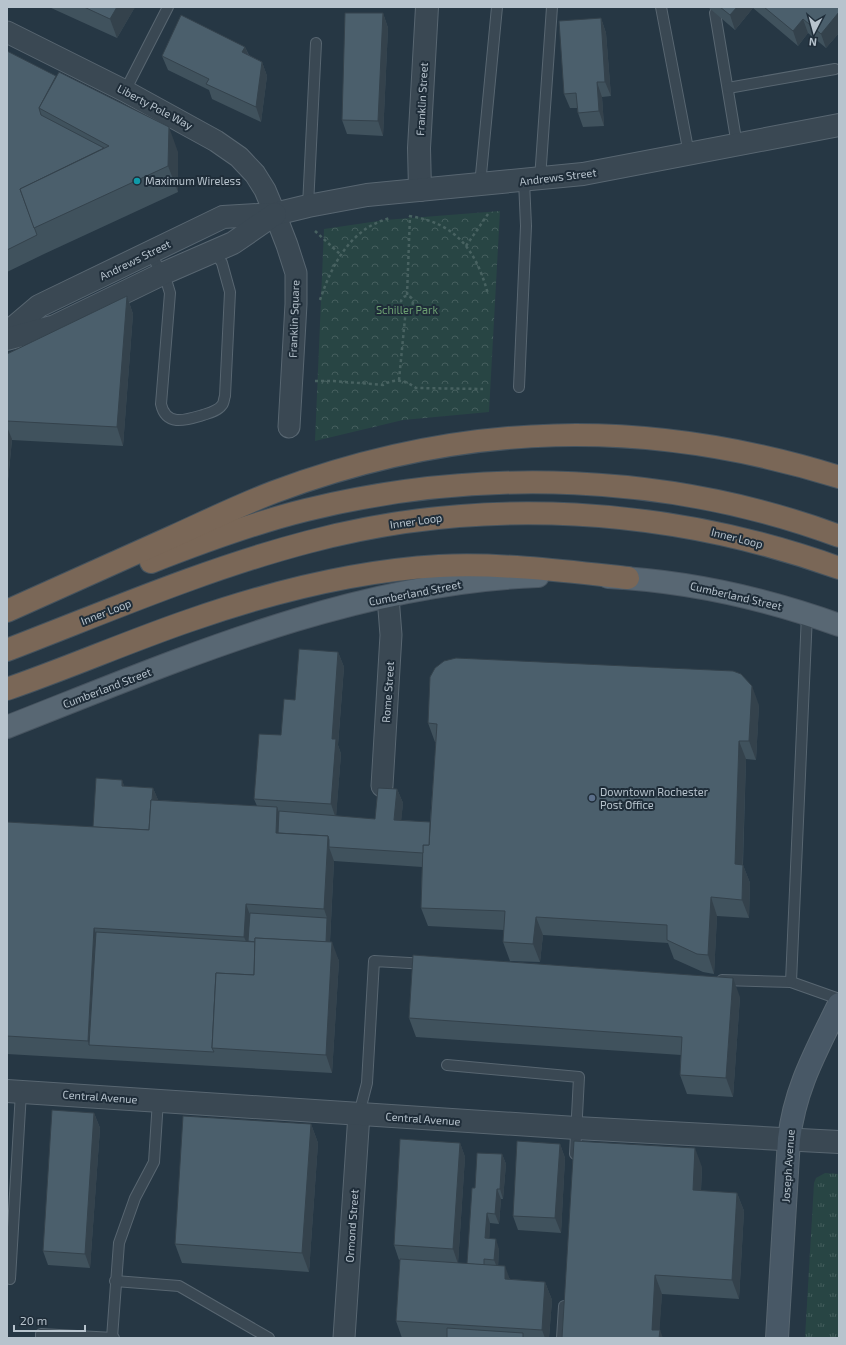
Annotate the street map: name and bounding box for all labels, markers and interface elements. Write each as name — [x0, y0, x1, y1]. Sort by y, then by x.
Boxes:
north arrow — [794, 12, 834, 52]
text: N — [808, 36, 818, 49]
street label: Franklin Street — [413, 62, 430, 136]
street label: Liberty Pole Way — [115, 81, 195, 132]
street label: Andrews Street — [519, 165, 597, 188]
place label: Maximum Wireless — [145, 174, 241, 187]
marker: Maximum Wireless — [132, 176, 142, 186]
street label: Andrews Street — [97, 237, 172, 282]
street label: Franklin Square — [286, 280, 301, 358]
park label: Schiller Park — [376, 303, 439, 316]
street label: Inner Loop — [389, 510, 443, 531]
street label: Inner Loop — [710, 525, 764, 550]
street label: Cumberland Street — [368, 577, 462, 608]
street label: Cumberland Street — [689, 579, 783, 612]
street label: Inner Loop — [79, 596, 133, 627]
street label: Rome Street — [379, 661, 396, 723]
street label: Cumberland Street — [61, 665, 153, 710]
place label: Downtown Rochester Post Office — [600, 785, 709, 811]
marker: Downtown Rochester Post Office — [587, 793, 597, 803]
street label: Central Avenue — [62, 1087, 138, 1106]
street label: Central Avenue — [385, 1109, 461, 1128]
street label: Joseph Avenue — [778, 1129, 797, 1203]
street label: Ormond Street — [342, 1189, 361, 1263]
scale bar — [14, 1307, 85, 1333]
text: 20 m — [20, 1313, 47, 1327]

